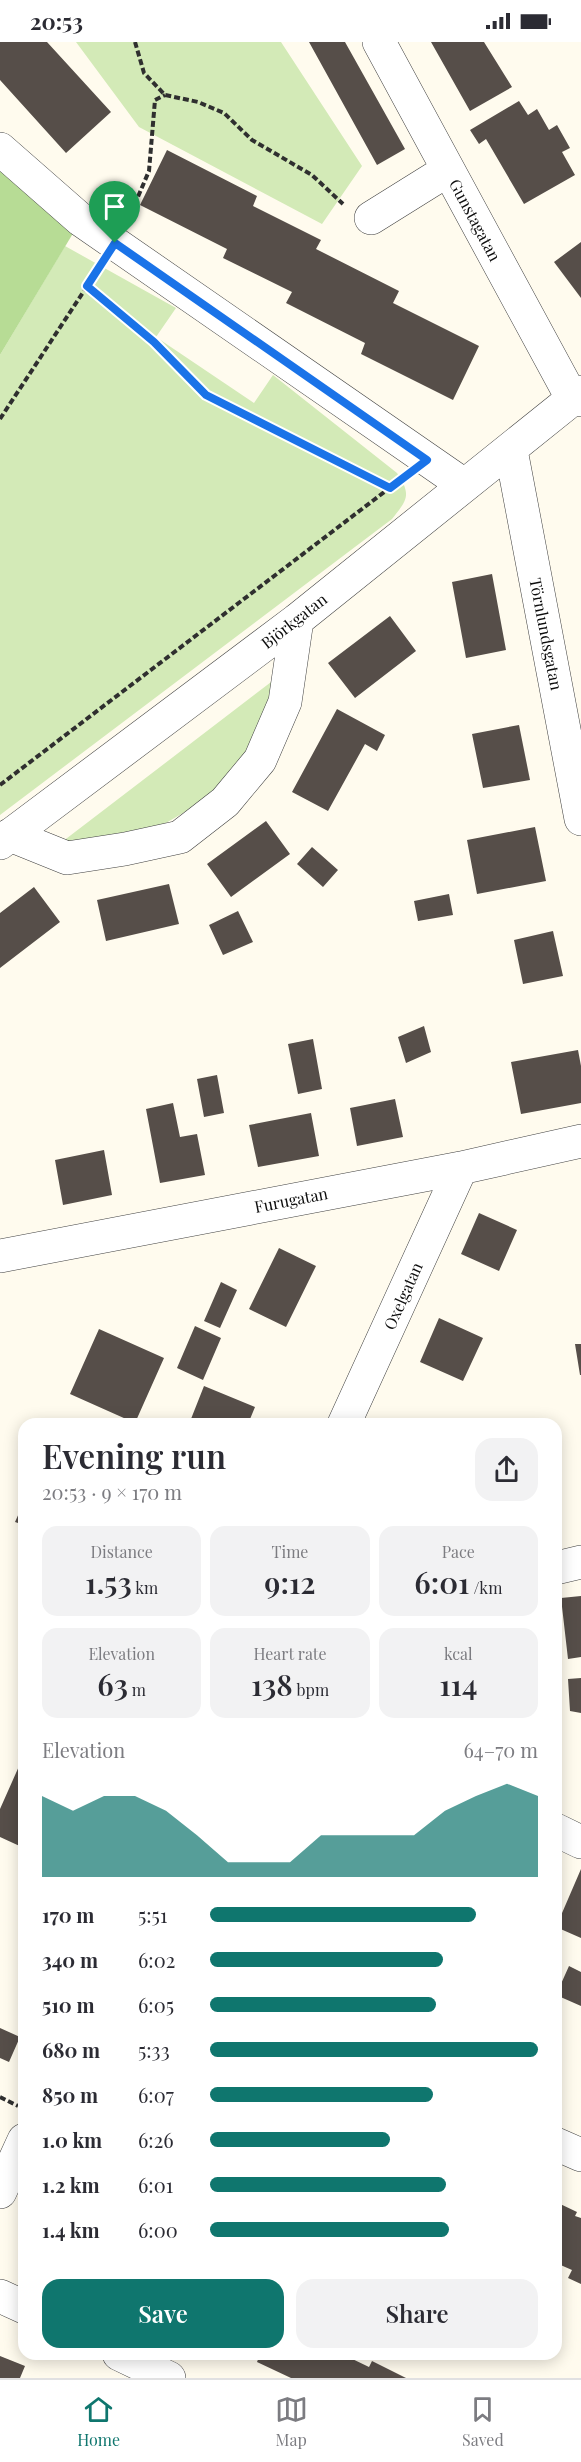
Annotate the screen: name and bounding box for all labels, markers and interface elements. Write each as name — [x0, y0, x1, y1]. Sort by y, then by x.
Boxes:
text: 20:53 — [30, 6, 83, 36]
street label: Gunstagatan — [445, 175, 506, 265]
pin — [89, 181, 140, 243]
icon: arrive — [98, 190, 131, 223]
street label: Törnlundsgatan — [525, 576, 568, 692]
street label: Björkgatan — [257, 588, 331, 653]
street label: Furugatan — [252, 1182, 330, 1217]
street label: Oxelgatan — [378, 1258, 427, 1333]
text: Evening run — [42, 1433, 226, 1477]
button: share — [475, 1438, 538, 1501]
text: 20:53 · 9 × 170 m — [42, 1478, 182, 1505]
text: Distance — [90, 1541, 153, 1562]
text: Time — [272, 1541, 308, 1562]
text: Pace — [442, 1541, 475, 1562]
text: 1.53 — [85, 1562, 132, 1602]
text: 9:12 — [264, 1562, 316, 1602]
text: 6:01 — [414, 1562, 469, 1602]
text: km — [132, 1577, 158, 1598]
text: /km — [469, 1577, 502, 1598]
text: Elevation — [88, 1643, 155, 1664]
text: Heart rate — [253, 1643, 327, 1664]
text: kcal — [444, 1643, 473, 1664]
text: 63 — [97, 1664, 128, 1704]
text: 138 — [251, 1664, 293, 1704]
text: 114 — [439, 1664, 477, 1704]
text: m — [128, 1679, 146, 1700]
text: bpm — [293, 1679, 329, 1700]
text: Elevation — [42, 1736, 125, 1763]
text: 64–70 m — [464, 1736, 538, 1763]
text: 170 m — [42, 1901, 94, 1928]
text: 5:51 — [138, 1901, 167, 1928]
text: 340 m — [42, 1946, 98, 1973]
text: 6:02 — [138, 1946, 175, 1973]
text: 510 m — [42, 1991, 95, 2018]
text: 6:05 — [138, 1991, 174, 2018]
text: 680 m — [42, 2036, 100, 2063]
text: 5:33 — [138, 2036, 170, 2063]
text: 850 m — [42, 2081, 98, 2108]
text: 6:07 — [138, 2081, 174, 2108]
text: 1.0 km — [42, 2126, 102, 2153]
text: 6:26 — [138, 2126, 174, 2153]
text: 1.2 km — [42, 2171, 100, 2198]
text: 6:01 — [138, 2171, 173, 2198]
text: 1.4 km — [42, 2216, 100, 2243]
text: 6:00 — [138, 2216, 178, 2243]
button: Save — [42, 2279, 284, 2348]
button: Share — [296, 2279, 538, 2348]
tab: Home — [77, 2393, 120, 2450]
tab: Map — [275, 2393, 308, 2450]
tab: Saved — [462, 2393, 504, 2450]

